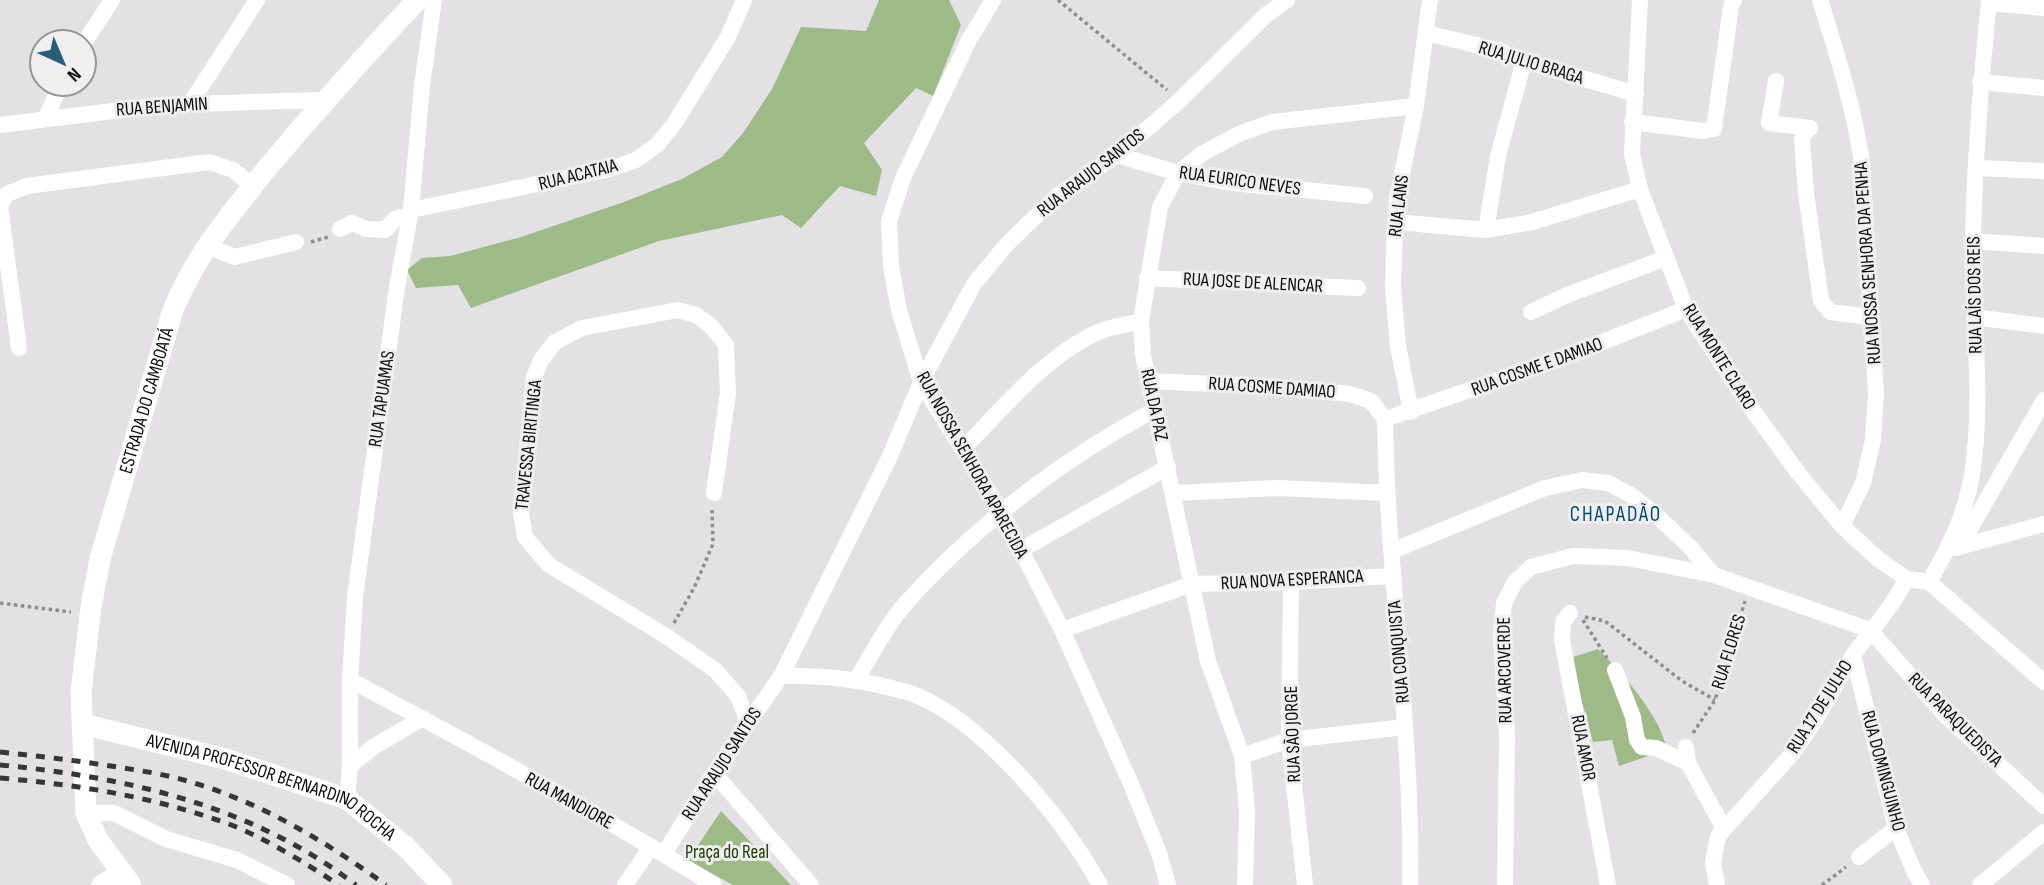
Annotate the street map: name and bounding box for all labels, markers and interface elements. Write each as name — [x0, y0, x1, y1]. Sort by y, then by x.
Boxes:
north arrow — [28, 28, 98, 98]
street label: RUA JULIO BRAGA — [1476, 36, 1587, 90]
text: N — [62, 62, 85, 86]
street label: RUA BENJAMIN — [115, 92, 209, 122]
street label: RUA ARAUJO SANTOS — [1033, 124, 1149, 222]
street label: RUA ACATAIA — [536, 154, 621, 196]
street label: RUA NOSSA SENHORA DA PENHA — [1849, 160, 1887, 365]
street label: RUA EURICO NEVES — [1178, 161, 1302, 201]
street label: RUA LANS — [1384, 174, 1414, 238]
street label: RUA LAÍS DOS REIS — [1962, 236, 1988, 354]
street label: RUA JOSE DE ALENCAR — [1182, 268, 1324, 298]
street label: RUA MONTE CLARO — [1677, 300, 1761, 414]
street label: ESTRADA DO CAMBOATÁ — [114, 324, 179, 476]
street label: RUA COSME E DAMIAO — [1468, 333, 1606, 401]
street label: RUA TAPUAMAS — [364, 349, 400, 449]
street label: RUA DA PAZ — [1135, 367, 1173, 443]
street label: RUA NOSSA SENHORA APARECIDA — [911, 368, 1033, 563]
street label: RUA COSME DAMIAO — [1208, 372, 1336, 404]
street label: TRAVESSA BIRITINGA — [511, 378, 547, 511]
district label: CHAPADÃO — [1570, 502, 1662, 527]
street label: RUA NOVA ESPERANCA — [1220, 565, 1365, 595]
street label: RUA CONQUISTA — [1383, 599, 1415, 704]
street label: RUA FLORES — [1707, 612, 1751, 692]
street label: RUA ARCOVERDE — [1493, 617, 1517, 723]
street label: RUA 17 DE JULHO — [1782, 656, 1858, 758]
street label: RUA PARAQUEDISTA — [1903, 668, 2008, 773]
street label: RUA SÃO JORGE — [1280, 685, 1306, 783]
street label: RUA ARAUJO SANTOS — [677, 703, 767, 825]
street label: RUA DOMINGUINHO — [1856, 708, 1910, 834]
street label: RUA AMOR — [1565, 713, 1601, 783]
street label: AVENIDA PROFESSOR BERNARDINO ROCHA — [143, 728, 401, 846]
street label: RUA MANDIORE — [521, 767, 617, 835]
park label: Praça do Real — [685, 841, 769, 864]

